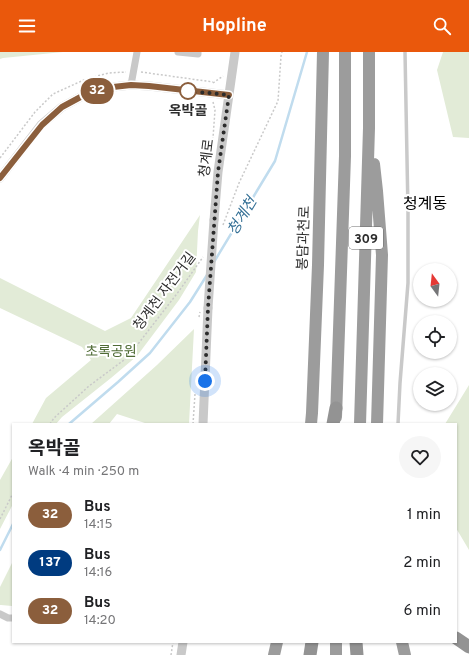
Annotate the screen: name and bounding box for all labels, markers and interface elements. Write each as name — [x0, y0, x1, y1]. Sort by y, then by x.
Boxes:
icon: menu — [16, 15, 38, 37]
text: Hopline — [202, 15, 267, 38]
icon: search — [431, 15, 453, 37]
line badge: 32 — [79, 78, 115, 104]
text: 32 — [89, 82, 105, 99]
marker: 옥박골 — [179, 82, 197, 100]
place label: 옥박골 — [169, 103, 207, 120]
street label: 청계로 — [197, 138, 218, 178]
water label: 청계천 — [224, 192, 263, 239]
district label: 청계동 — [403, 195, 447, 215]
street label: 봉담과천로 — [294, 205, 314, 271]
road number: 309 — [349, 227, 383, 249]
street label: 청계천 자전거길 — [129, 249, 200, 334]
north arrow — [413, 263, 457, 307]
map controls — [413, 263, 457, 411]
button: locate — [413, 315, 457, 359]
park label: 초록공원 — [85, 344, 137, 361]
button: layers — [413, 367, 457, 411]
your location — [195, 371, 215, 391]
button: heart — [399, 436, 441, 478]
text: 옥박골 — [28, 437, 80, 461]
text: Walk · 4 min · 250 m — [28, 464, 139, 480]
text: Bus — [84, 498, 111, 517]
text: 32 — [42, 506, 58, 523]
text: 1 min — [407, 506, 441, 525]
text: 14:15 — [84, 517, 113, 533]
text: Bus — [84, 546, 111, 565]
text: 137 — [39, 554, 61, 571]
text: 2 min — [403, 554, 441, 573]
text: 14:16 — [84, 565, 112, 581]
text: Bus — [84, 594, 111, 613]
text: 32 — [42, 602, 58, 619]
text: 6 min — [404, 602, 441, 621]
text: 14:20 — [84, 613, 116, 629]

